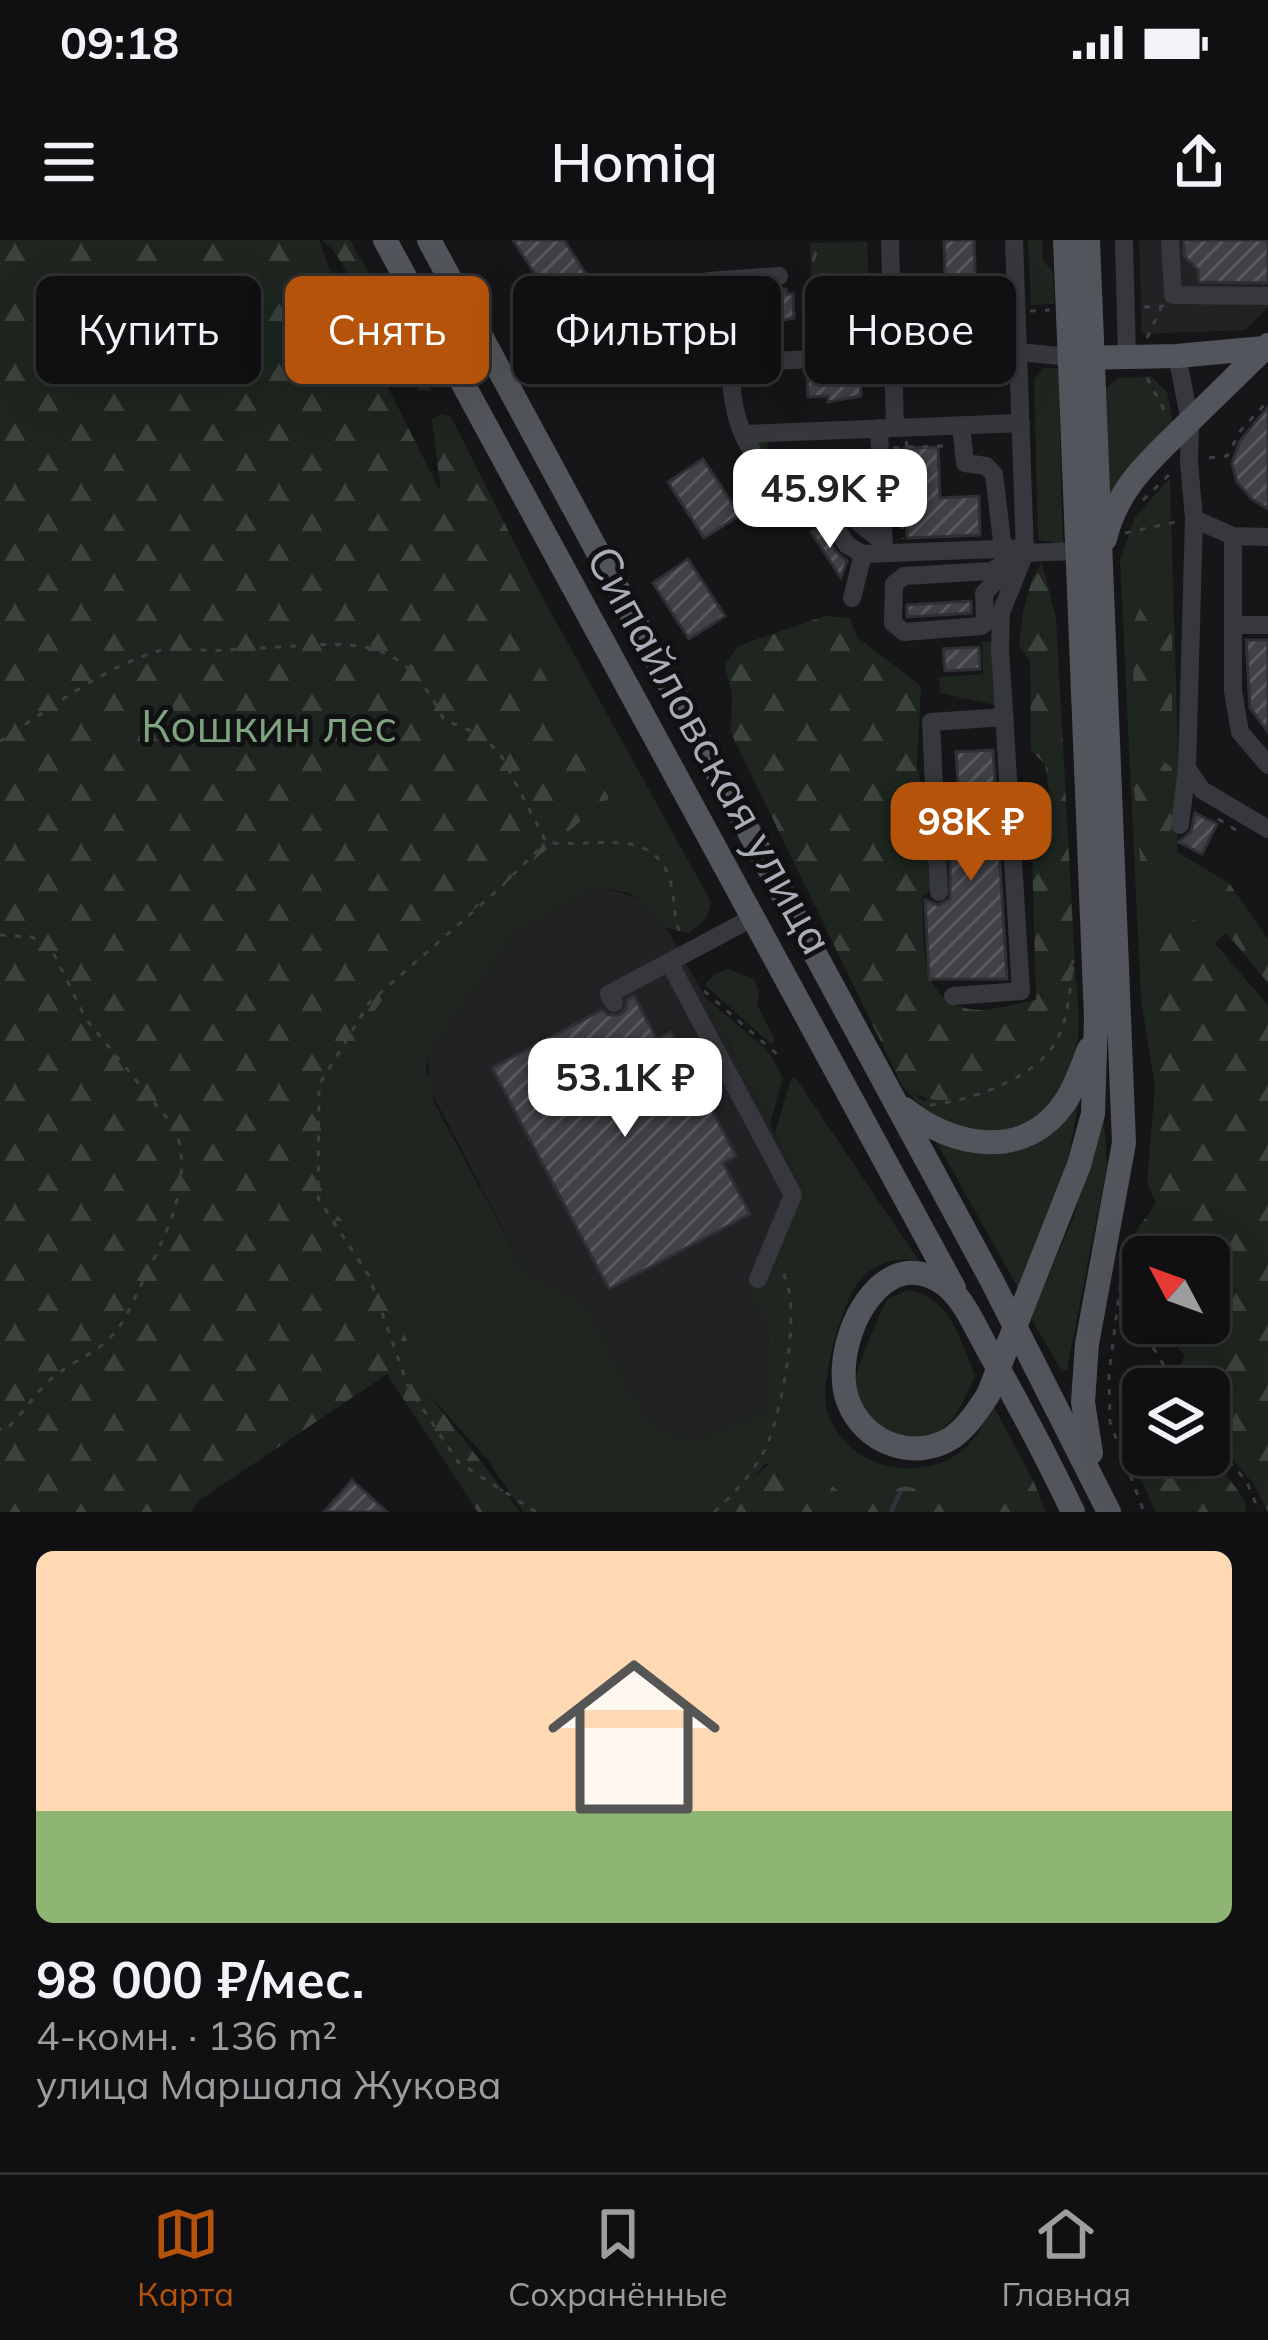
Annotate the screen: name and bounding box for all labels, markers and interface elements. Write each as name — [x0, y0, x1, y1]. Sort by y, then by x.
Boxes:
text: 09:18 — [60, 14, 179, 70]
text: Homiq — [550, 128, 718, 196]
icon: menu — [36, 129, 102, 195]
icon: share — [1166, 129, 1232, 195]
chip: Купить — [36, 276, 261, 384]
chip: Снять — [285, 276, 489, 384]
chip: Фильтры — [513, 276, 781, 384]
chip: Новое — [805, 276, 1016, 384]
pin: 45.9K ₽ — [719, 449, 941, 551]
text: 45.9K ₽ — [760, 463, 900, 512]
street label: Сипайловская улица — [575, 536, 846, 963]
park label: Кошкин лес — [141, 697, 397, 753]
pin: 98K ₽ — [887, 782, 1055, 884]
text: 98K ₽ — [918, 796, 1024, 845]
pin: 53.1K ₽ — [514, 1038, 736, 1140]
text: 53.1K ₽ — [555, 1052, 695, 1101]
north arrow — [1122, 1236, 1230, 1344]
map controls — [1122, 1236, 1230, 1476]
button: layers — [1122, 1368, 1230, 1476]
icon: home — [526, 1629, 742, 1845]
text: 98 000 ₽/мес. — [36, 1947, 364, 2011]
text: 4-комн. · 136 m² — [36, 2011, 337, 2060]
text: улица Маршала Жукова — [36, 2060, 502, 2109]
tab: Карта — [137, 2201, 234, 2314]
tab: Сохранённые — [508, 2201, 728, 2314]
tab: Главная — [1001, 2201, 1131, 2314]

